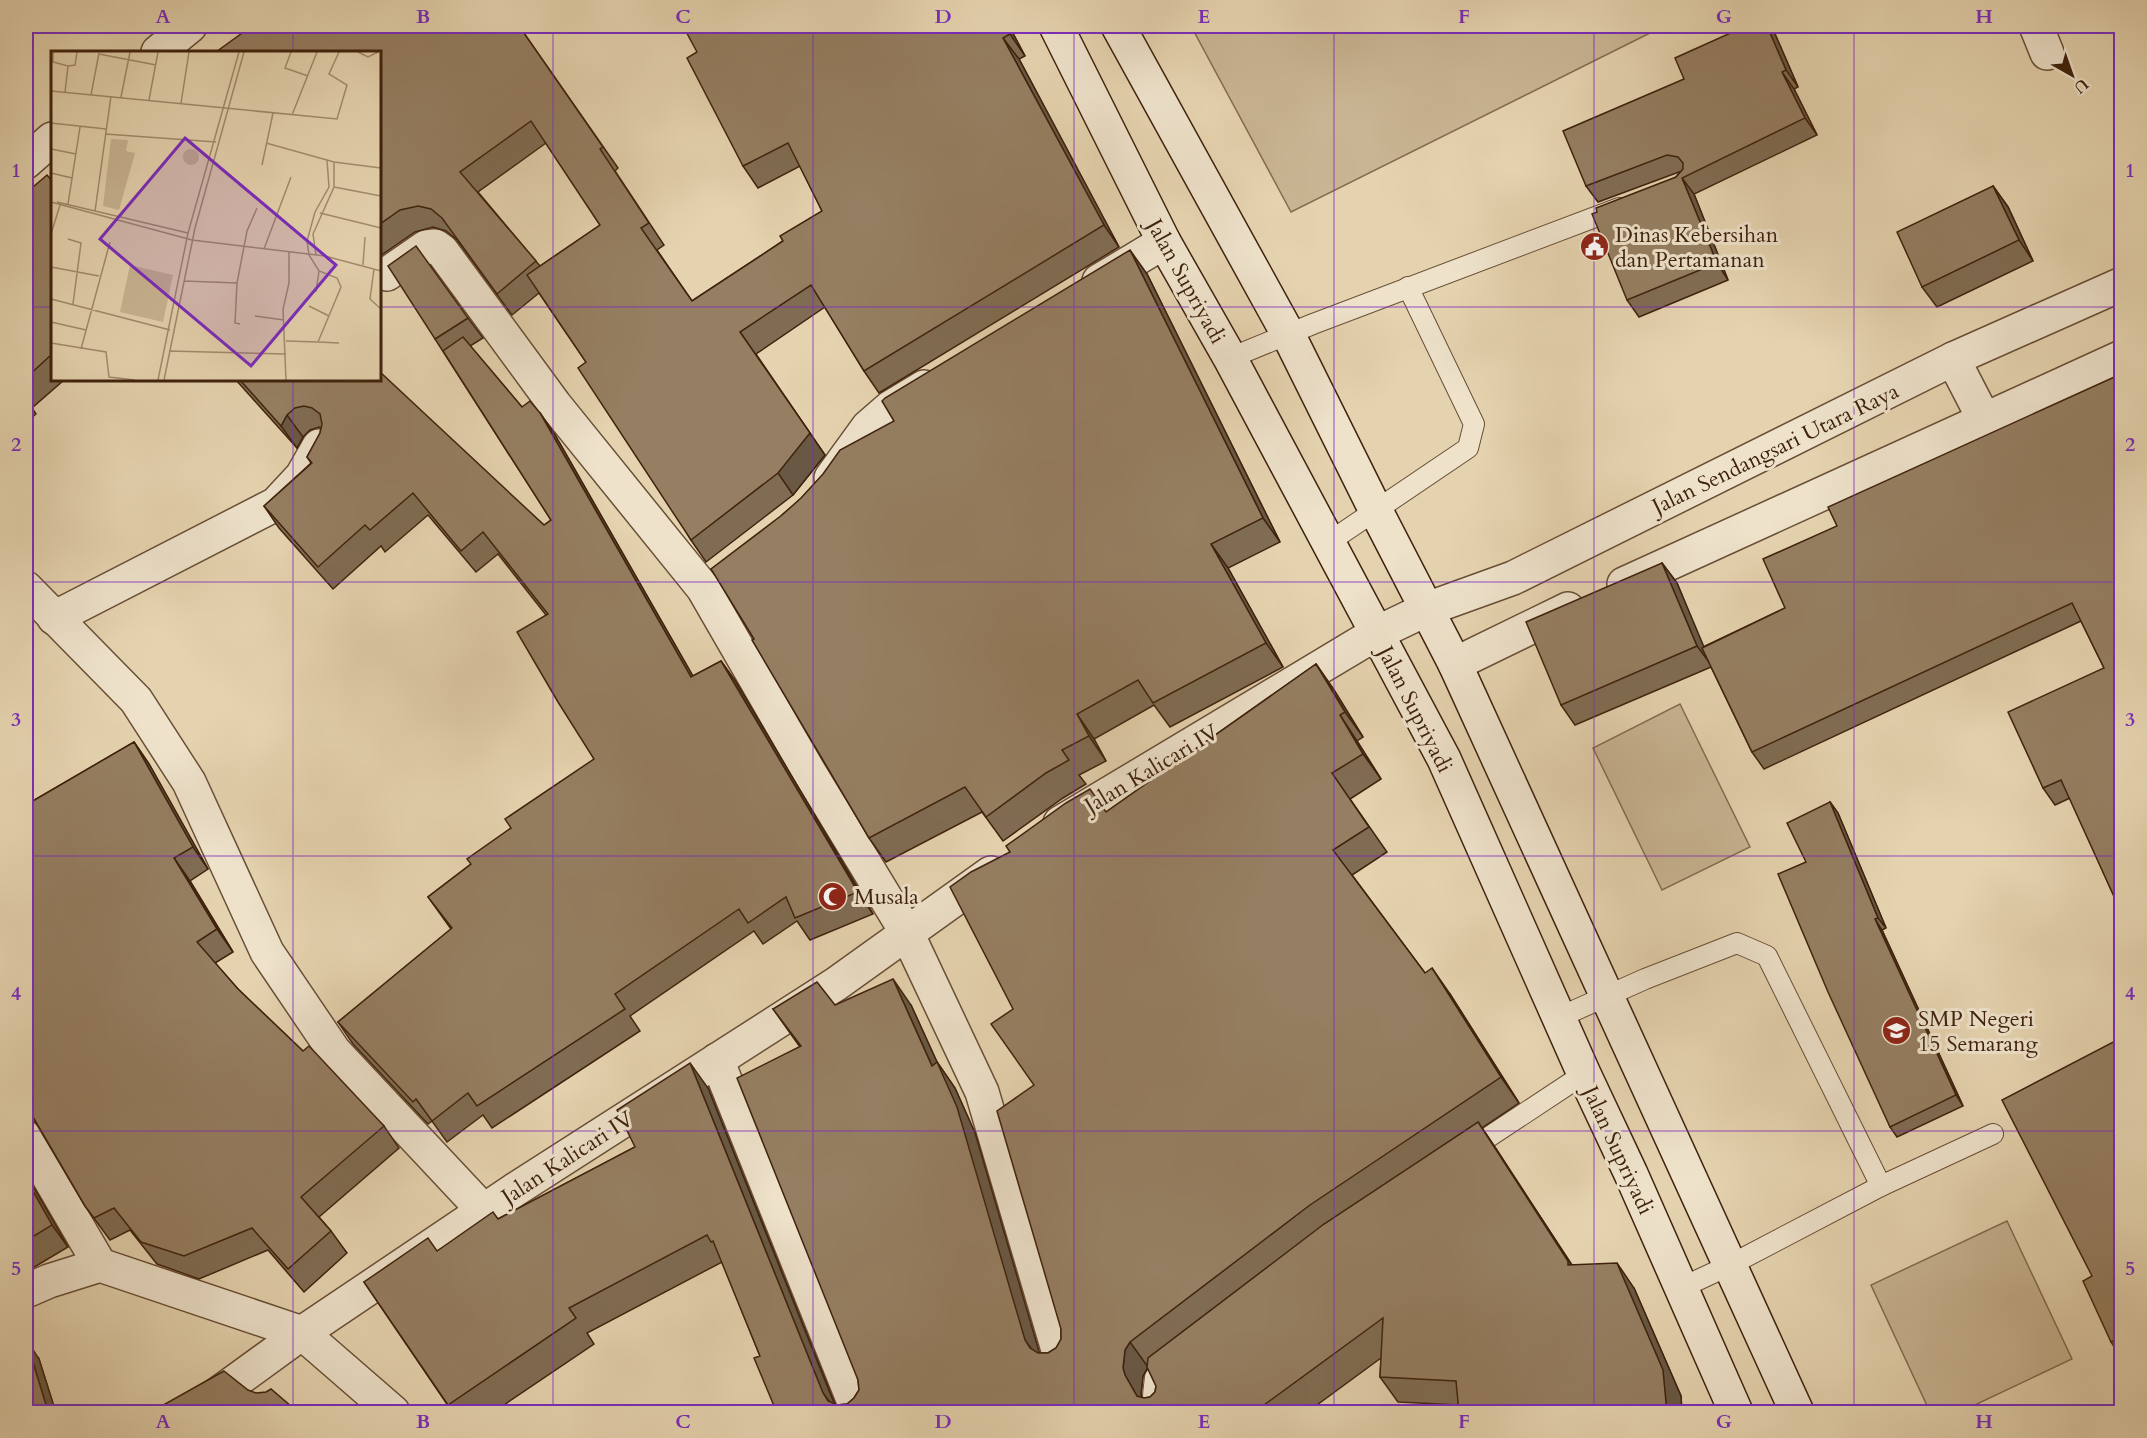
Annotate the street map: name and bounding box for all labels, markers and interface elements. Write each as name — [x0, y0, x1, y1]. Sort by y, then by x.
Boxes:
text: A — [155, 3, 171, 30]
text: B — [416, 3, 430, 30]
text: C — [675, 3, 691, 30]
text: D — [934, 3, 952, 30]
text: E — [1198, 3, 1210, 30]
text: F — [1458, 3, 1470, 30]
text: G — [1716, 3, 1732, 30]
text: H — [1975, 3, 1993, 30]
north arrow — [2042, 45, 2102, 105]
inset map — [51, 51, 381, 381]
text: U — [2069, 73, 2093, 98]
text: 1 — [11, 157, 21, 184]
text: 1 — [2125, 157, 2135, 184]
street label: Jalan Supriyadi — [1138, 211, 1233, 349]
place label: Dinas Kebersihan dan Pertamanan — [1615, 220, 1779, 275]
public building icon: Dinas Kebersihan dan Pertamanan — [1578, 231, 1610, 263]
street label: Jalan Sendangsari Utara Raya — [1644, 376, 1904, 523]
text: 2 — [11, 431, 21, 458]
text: 2 — [2125, 431, 2135, 458]
street label: Jalan Supriyadi — [1369, 638, 1460, 778]
text: 3 — [11, 706, 21, 733]
text: 3 — [2125, 706, 2135, 733]
street label: Jalan Kalicari IV — [1076, 717, 1225, 822]
mosque icon: Musala — [817, 880, 849, 912]
place label: Musala — [854, 882, 919, 912]
text: 4 — [11, 980, 21, 1007]
text: 4 — [2125, 980, 2135, 1007]
place label: SMP Negeri 15 Semarang — [1918, 1004, 2039, 1059]
school or university icon: SMP Negeri 15 Semarang — [1881, 1015, 1913, 1047]
street label: Jalan Supriyadi — [1574, 1079, 1661, 1220]
street label: Jalan Kalicari IV — [493, 1104, 640, 1213]
text: 5 — [11, 1255, 21, 1282]
text: 5 — [2125, 1255, 2135, 1282]
text: A — [155, 1408, 171, 1435]
text: B — [416, 1408, 430, 1435]
text: C — [675, 1408, 691, 1435]
text: D — [934, 1408, 952, 1435]
text: E — [1198, 1408, 1210, 1435]
text: F — [1458, 1408, 1470, 1435]
text: G — [1716, 1408, 1732, 1435]
text: H — [1975, 1408, 1993, 1435]

